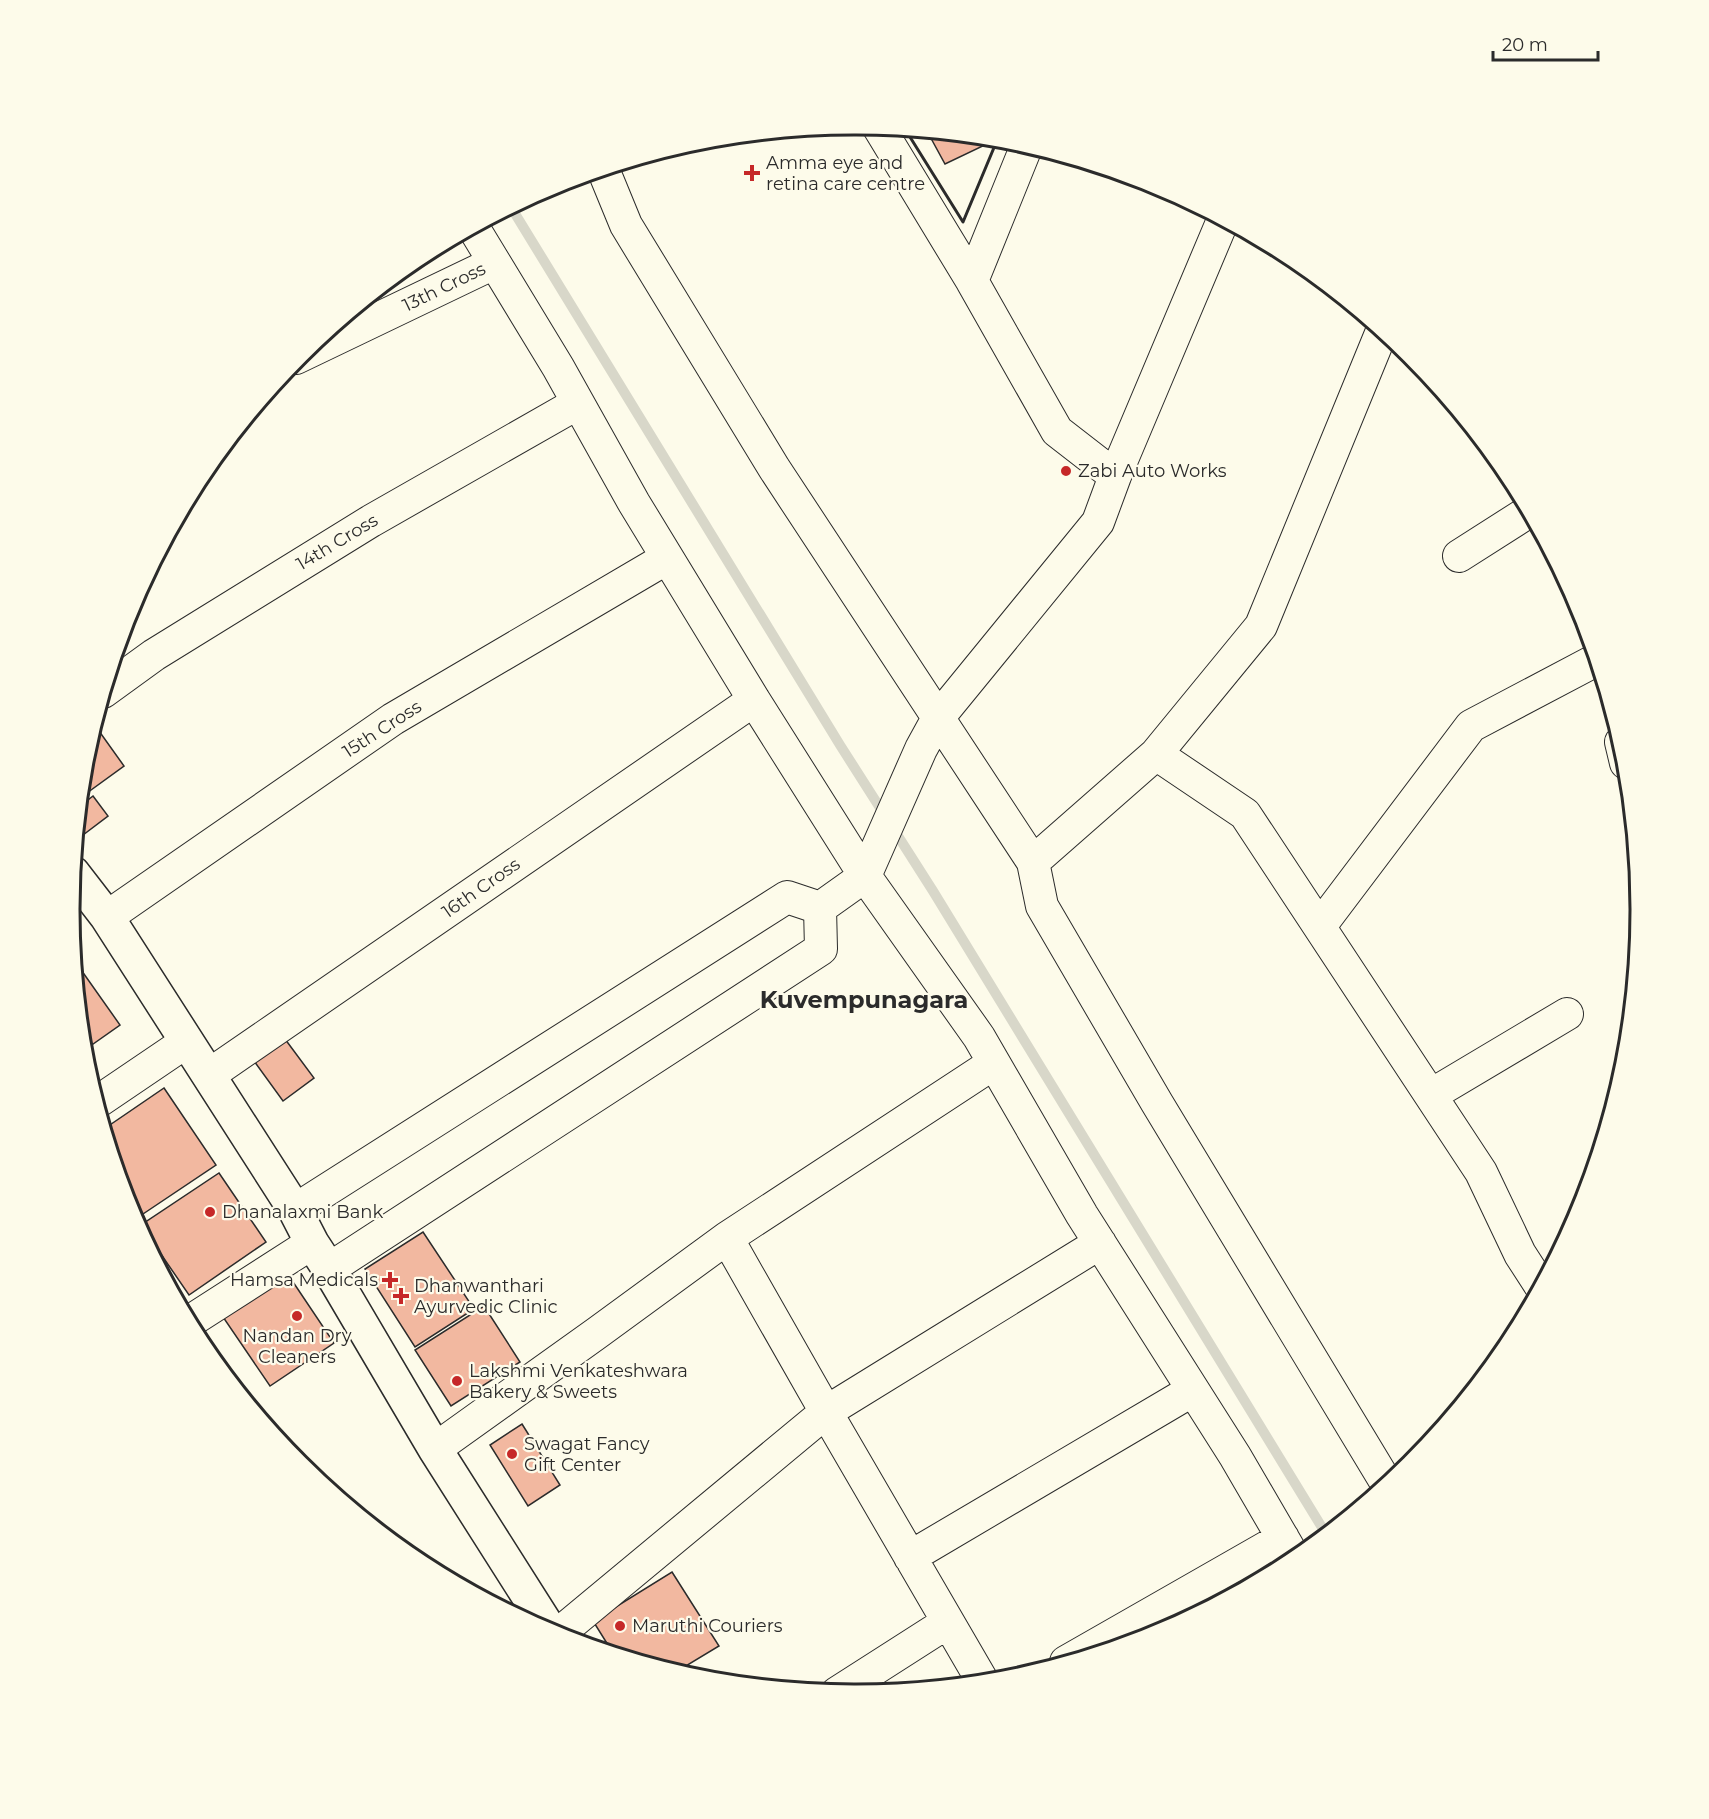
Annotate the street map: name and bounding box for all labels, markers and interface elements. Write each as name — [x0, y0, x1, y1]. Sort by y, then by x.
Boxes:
scale bar — [1493, 24, 1598, 62]
text: 20 m — [1502, 34, 1548, 56]
place label: Amma eye and retina care centre — [766, 152, 925, 195]
marker: Amma eye and retina care centre — [743, 164, 761, 182]
street label: 13th Cross — [399, 257, 489, 316]
place label: Zabi Auto Works — [1078, 460, 1227, 482]
marker: Zabi Auto Works — [1059, 464, 1073, 478]
street label: 14th Cross — [292, 509, 382, 575]
street label: 15th Cross — [338, 695, 426, 763]
street label: 16th Cross — [438, 853, 524, 923]
district label: Kuvempunagara — [760, 985, 968, 1014]
place label: Dhanalaxmi Bank — [222, 1201, 384, 1223]
marker: Dhanalaxmi Bank — [203, 1205, 217, 1219]
place label: Hamsa Medicals — [230, 1269, 378, 1291]
marker: Hamsa Medicals — [383, 1273, 397, 1287]
place label: Dhanwanthari Ayurvedic Clinic — [414, 1275, 558, 1318]
marker: Dhanwanthari Ayurvedic Clinic — [392, 1287, 410, 1305]
marker: Nandan Dry Cleaners — [290, 1309, 304, 1323]
place label: Nandan Dry Cleaners — [243, 1325, 352, 1368]
place label: Lakshmi Venkateshwara Bakery & Sweets — [469, 1360, 688, 1403]
marker: Lakshmi Venkateshwara Bakery & Sweets — [450, 1374, 464, 1388]
place label: Swagat Fancy Gift Center — [524, 1433, 650, 1476]
marker: Swagat Fancy Gift Center — [505, 1447, 519, 1461]
place label: Maruthi Couriers — [632, 1615, 783, 1637]
marker: Maruthi Couriers — [613, 1619, 627, 1633]

